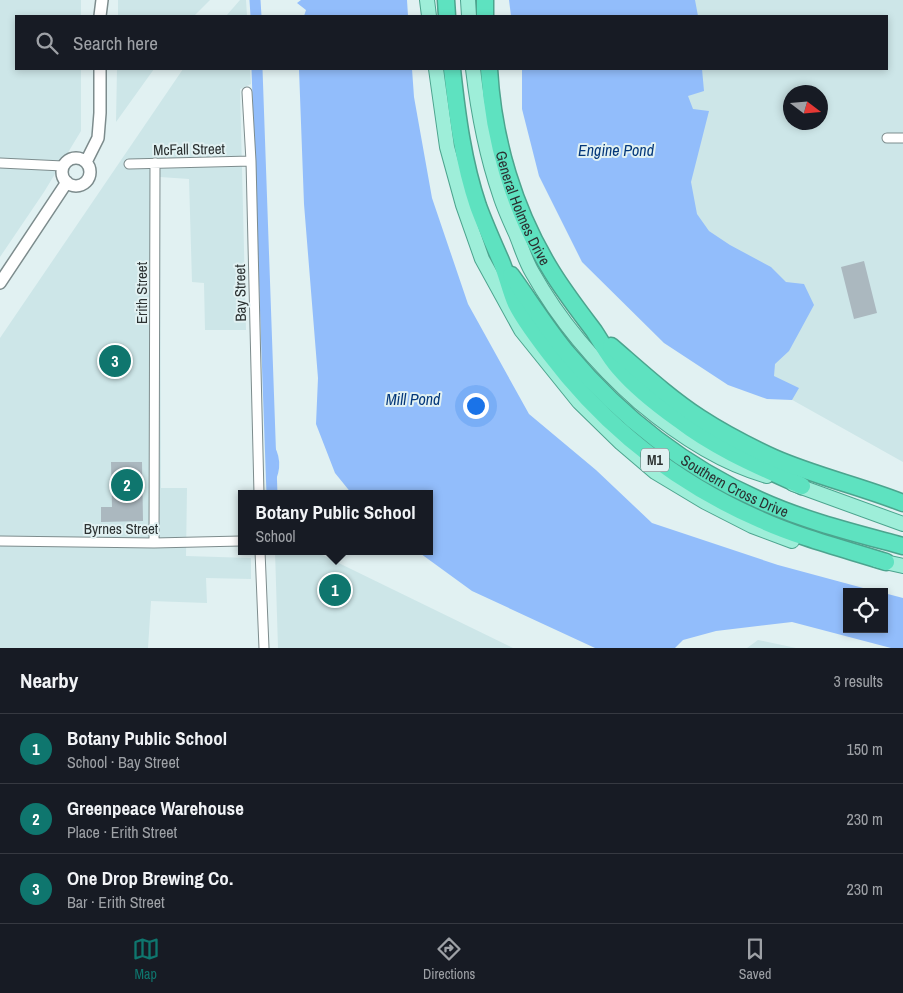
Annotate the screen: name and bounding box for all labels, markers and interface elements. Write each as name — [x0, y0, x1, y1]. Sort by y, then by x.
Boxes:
search box — [15, 15, 888, 70]
icon: search — [33, 29, 61, 57]
text: Search here — [73, 30, 158, 56]
north arrow — [783, 85, 828, 130]
street label: McFall Street — [153, 138, 226, 160]
water label: Engine Pond — [578, 139, 655, 161]
street label: General Holmes Drive — [491, 148, 556, 269]
street label: Erith Street — [131, 261, 152, 324]
street label: Bay Street — [229, 264, 251, 322]
pin: 3 — [99, 342, 131, 380]
water label: Mill Pond — [386, 388, 441, 410]
your location — [463, 393, 489, 419]
road number: M1 — [641, 448, 669, 472]
street label: Southern Cross Drive — [677, 449, 792, 522]
pin: 2 — [111, 466, 143, 504]
popup — [238, 490, 433, 555]
text: Botany Public School — [255, 499, 416, 525]
street label: Byrnes Street — [84, 518, 159, 539]
text: School — [255, 525, 296, 547]
pin: 1 — [319, 571, 351, 609]
map controls — [843, 588, 888, 633]
button: locate — [843, 588, 888, 633]
text: Nearby — [20, 666, 78, 695]
text: 3 results — [833, 670, 883, 692]
text: Botany Public School — [67, 725, 227, 751]
text: 1 — [32, 738, 40, 760]
text: 150 m — [847, 738, 883, 760]
text: School · Bay Street — [67, 751, 179, 773]
text: Greenpeace Warehouse — [67, 795, 244, 821]
text: 2 — [32, 808, 40, 830]
text: 230 m — [847, 808, 883, 830]
text: Place · Erith Street — [67, 821, 177, 843]
text: One Drop Brewing Co. — [67, 865, 233, 891]
text: 3 — [32, 878, 40, 900]
text: 230 m — [847, 878, 883, 900]
text: Bar · Erith Street — [67, 891, 165, 913]
tab: Map — [132, 935, 160, 983]
tab: Directions — [423, 935, 475, 983]
tab: Saved — [739, 935, 771, 983]

